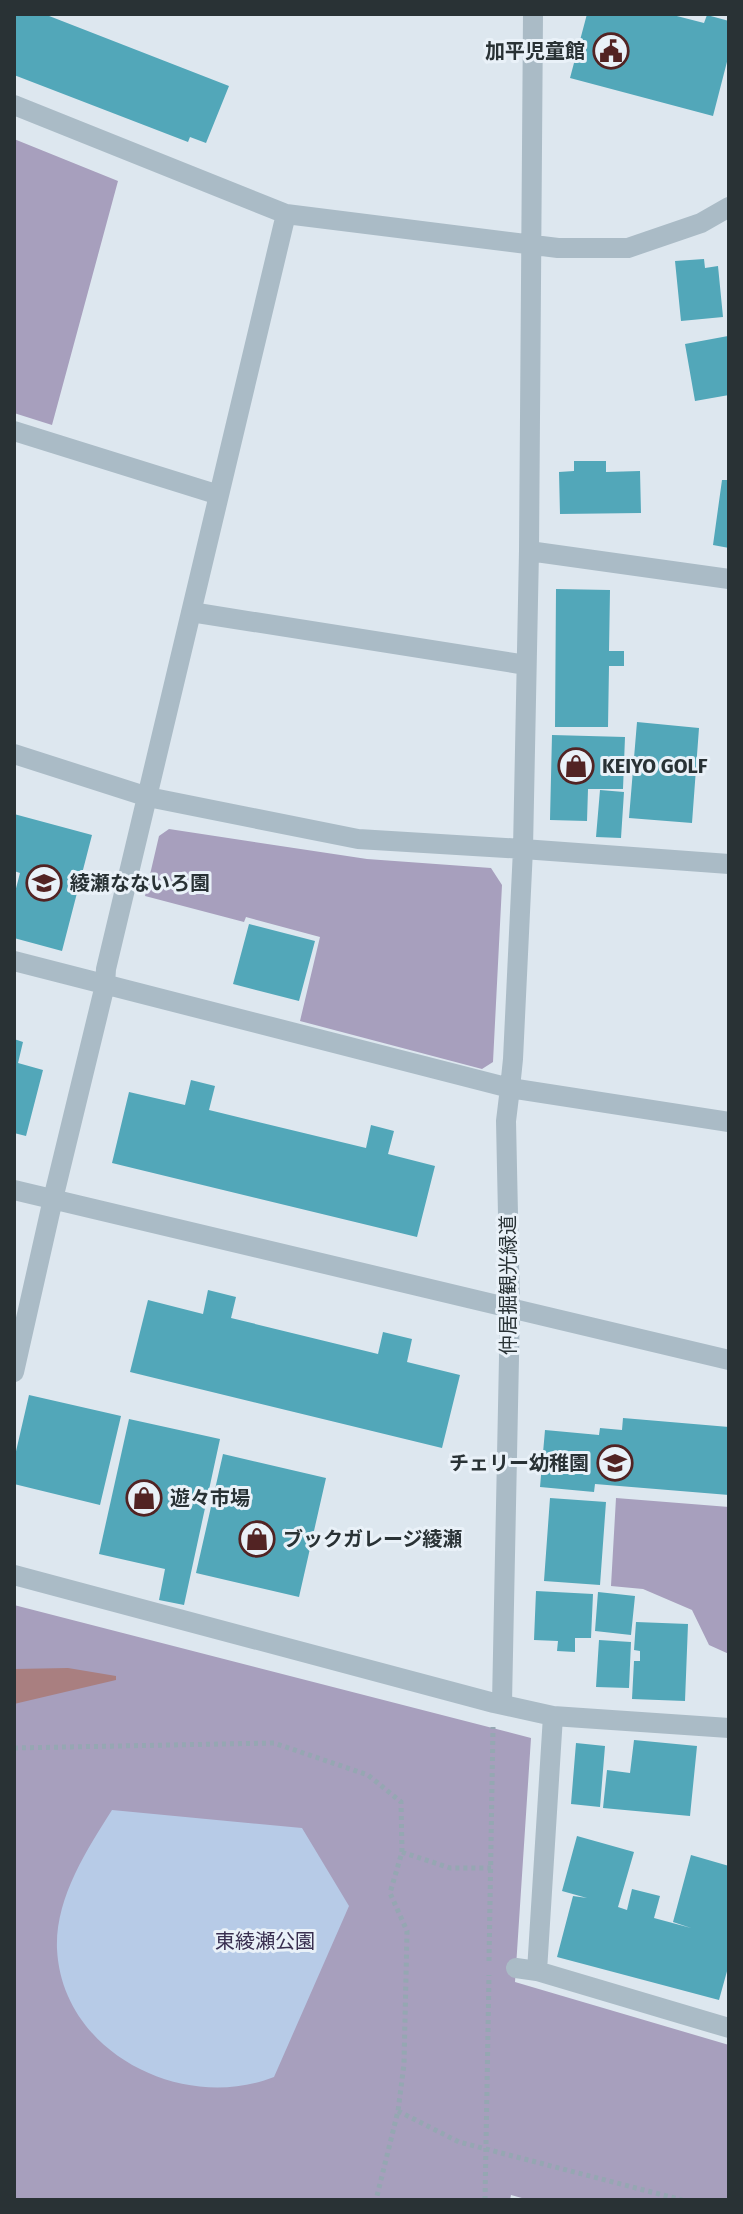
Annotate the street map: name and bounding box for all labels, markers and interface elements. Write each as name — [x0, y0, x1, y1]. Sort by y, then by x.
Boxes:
public building icon: 加平児童館 — [592, 32, 630, 70]
place label: 加平児童館 — [485, 39, 585, 63]
shop icon: KEIYO GOLF — [557, 747, 595, 785]
place label: KEIYO GOLF — [602, 754, 708, 778]
school or university icon: 綾瀬なないろ園 — [25, 864, 63, 902]
place label: 綾瀬なないろ園 — [70, 871, 210, 895]
street label: 仲居掘観光緑道 — [496, 1215, 520, 1355]
school or university icon: チェリー幼稚園 — [596, 1444, 634, 1482]
place label: チェリー幼稚園 — [449, 1451, 589, 1475]
shop icon: 遊々市場 — [125, 1479, 163, 1517]
place label: 遊々市場 — [170, 1486, 250, 1510]
shop icon: ブックガレージ綾瀬 — [238, 1520, 276, 1558]
place label: ブックガレージ綾瀬 — [283, 1527, 463, 1551]
park label: 東綾瀬公園 — [215, 1929, 315, 1953]

